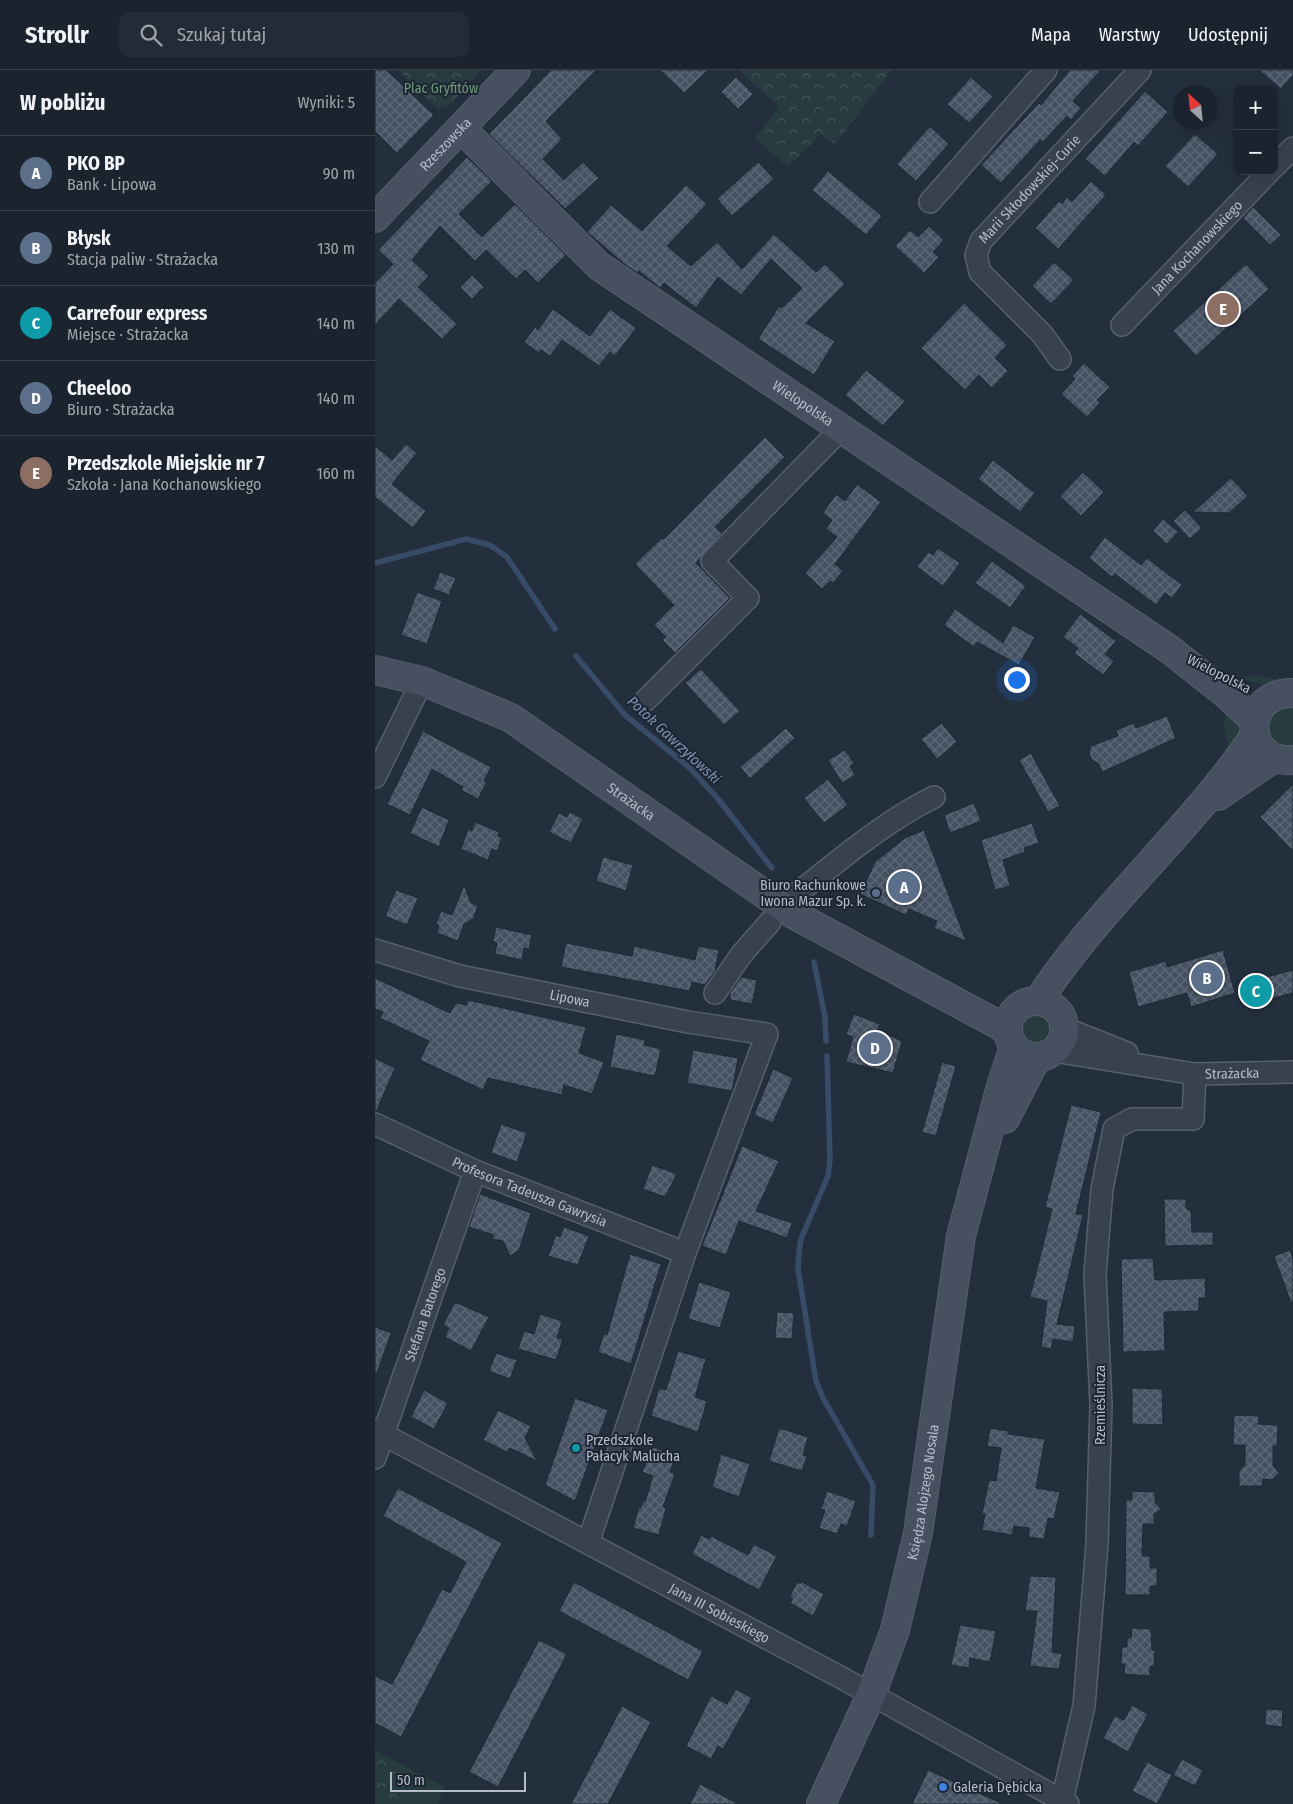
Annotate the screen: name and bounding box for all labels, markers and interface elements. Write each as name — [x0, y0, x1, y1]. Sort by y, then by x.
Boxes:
search box — [119, 12, 469, 57]
text: Strollr — [25, 21, 89, 49]
icon: search — [137, 21, 165, 49]
text: Szukaj tutaj — [177, 23, 266, 46]
text: Mapa — [1031, 24, 1071, 46]
text: Warstwy — [1099, 24, 1160, 46]
text: Udostępnij — [1188, 24, 1268, 46]
park label: Plac Gryfitów — [404, 80, 478, 97]
north arrow — [1173, 85, 1218, 130]
map controls — [1233, 85, 1278, 175]
button: + — [1233, 85, 1278, 130]
text: W pobliżu — [20, 90, 105, 116]
text: Wyniki: 5 — [297, 93, 355, 112]
street label: Rzeszowska — [416, 114, 475, 174]
button: − — [1233, 130, 1278, 175]
street label: Marii Skłodowskiej-Curie — [975, 131, 1084, 247]
text: PKO BP — [67, 152, 125, 175]
text: A — [32, 164, 40, 183]
text: 90 m — [323, 164, 355, 183]
text: Bank · Lipowa — [67, 175, 157, 194]
street label: Jana Kochanowskiego — [1148, 197, 1246, 298]
text: Błysk — [67, 227, 111, 250]
text: B — [32, 239, 40, 258]
text: 130 m — [317, 239, 355, 258]
text: Stacja paliw · Strażacka — [67, 250, 218, 269]
pin: E — [1207, 290, 1239, 328]
text: Carrefour express — [67, 302, 207, 325]
text: C — [32, 314, 40, 333]
text: 140 m — [317, 314, 355, 333]
text: Miejsce · Strażacka — [67, 325, 189, 344]
text: Cheeloo — [67, 377, 131, 400]
street label: Wielopolska — [769, 377, 837, 430]
text: D — [31, 389, 41, 408]
text: 140 m — [317, 389, 355, 408]
text: Biuro · Strażacka — [67, 400, 175, 419]
text: Przedszkole Miejskie nr 7 — [67, 452, 265, 475]
text: E — [32, 464, 40, 483]
text: 160 m — [316, 464, 355, 483]
text: Szkoła · Jana Kochanowskiego — [67, 475, 261, 494]
street label: Wielopolska — [1184, 651, 1254, 697]
your location — [1004, 667, 1030, 693]
water label: Potok Gawrzyłowski — [624, 692, 725, 788]
street label: Strażacka — [604, 779, 658, 824]
pin: A — [888, 868, 920, 906]
place label: Biuro Rachunkowe Iwona Mazur Sp. k. — [760, 877, 866, 910]
marker: Biuro Rachunkowe Iwona Mazur Sp. k. — [870, 887, 882, 899]
pin: B — [1191, 959, 1223, 997]
pin: C — [1240, 972, 1272, 1010]
street label: Lipowa — [548, 986, 592, 1011]
pin: D — [859, 1029, 891, 1067]
street label: Strażacka — [1205, 1064, 1260, 1082]
street label: Profesora Tadeusza Gawrysia — [449, 1153, 610, 1230]
street label: Stefana Batorego — [401, 1265, 449, 1364]
street label: Rzemieślnicza — [1092, 1365, 1109, 1445]
street label: Księdza Alojzego Nosala — [903, 1423, 942, 1562]
place label: Przedszkole Pałacyk Malucha — [586, 1432, 680, 1465]
marker: Przedszkole Pałacyk Malucha — [570, 1442, 582, 1454]
street label: Jana III Sobieskiego — [666, 1579, 773, 1647]
scale bar — [390, 1769, 526, 1792]
text: 50 m — [397, 1772, 425, 1789]
place label: Galeria Dębicka — [953, 1779, 1042, 1796]
marker: Galeria Dębicka — [937, 1781, 949, 1793]

